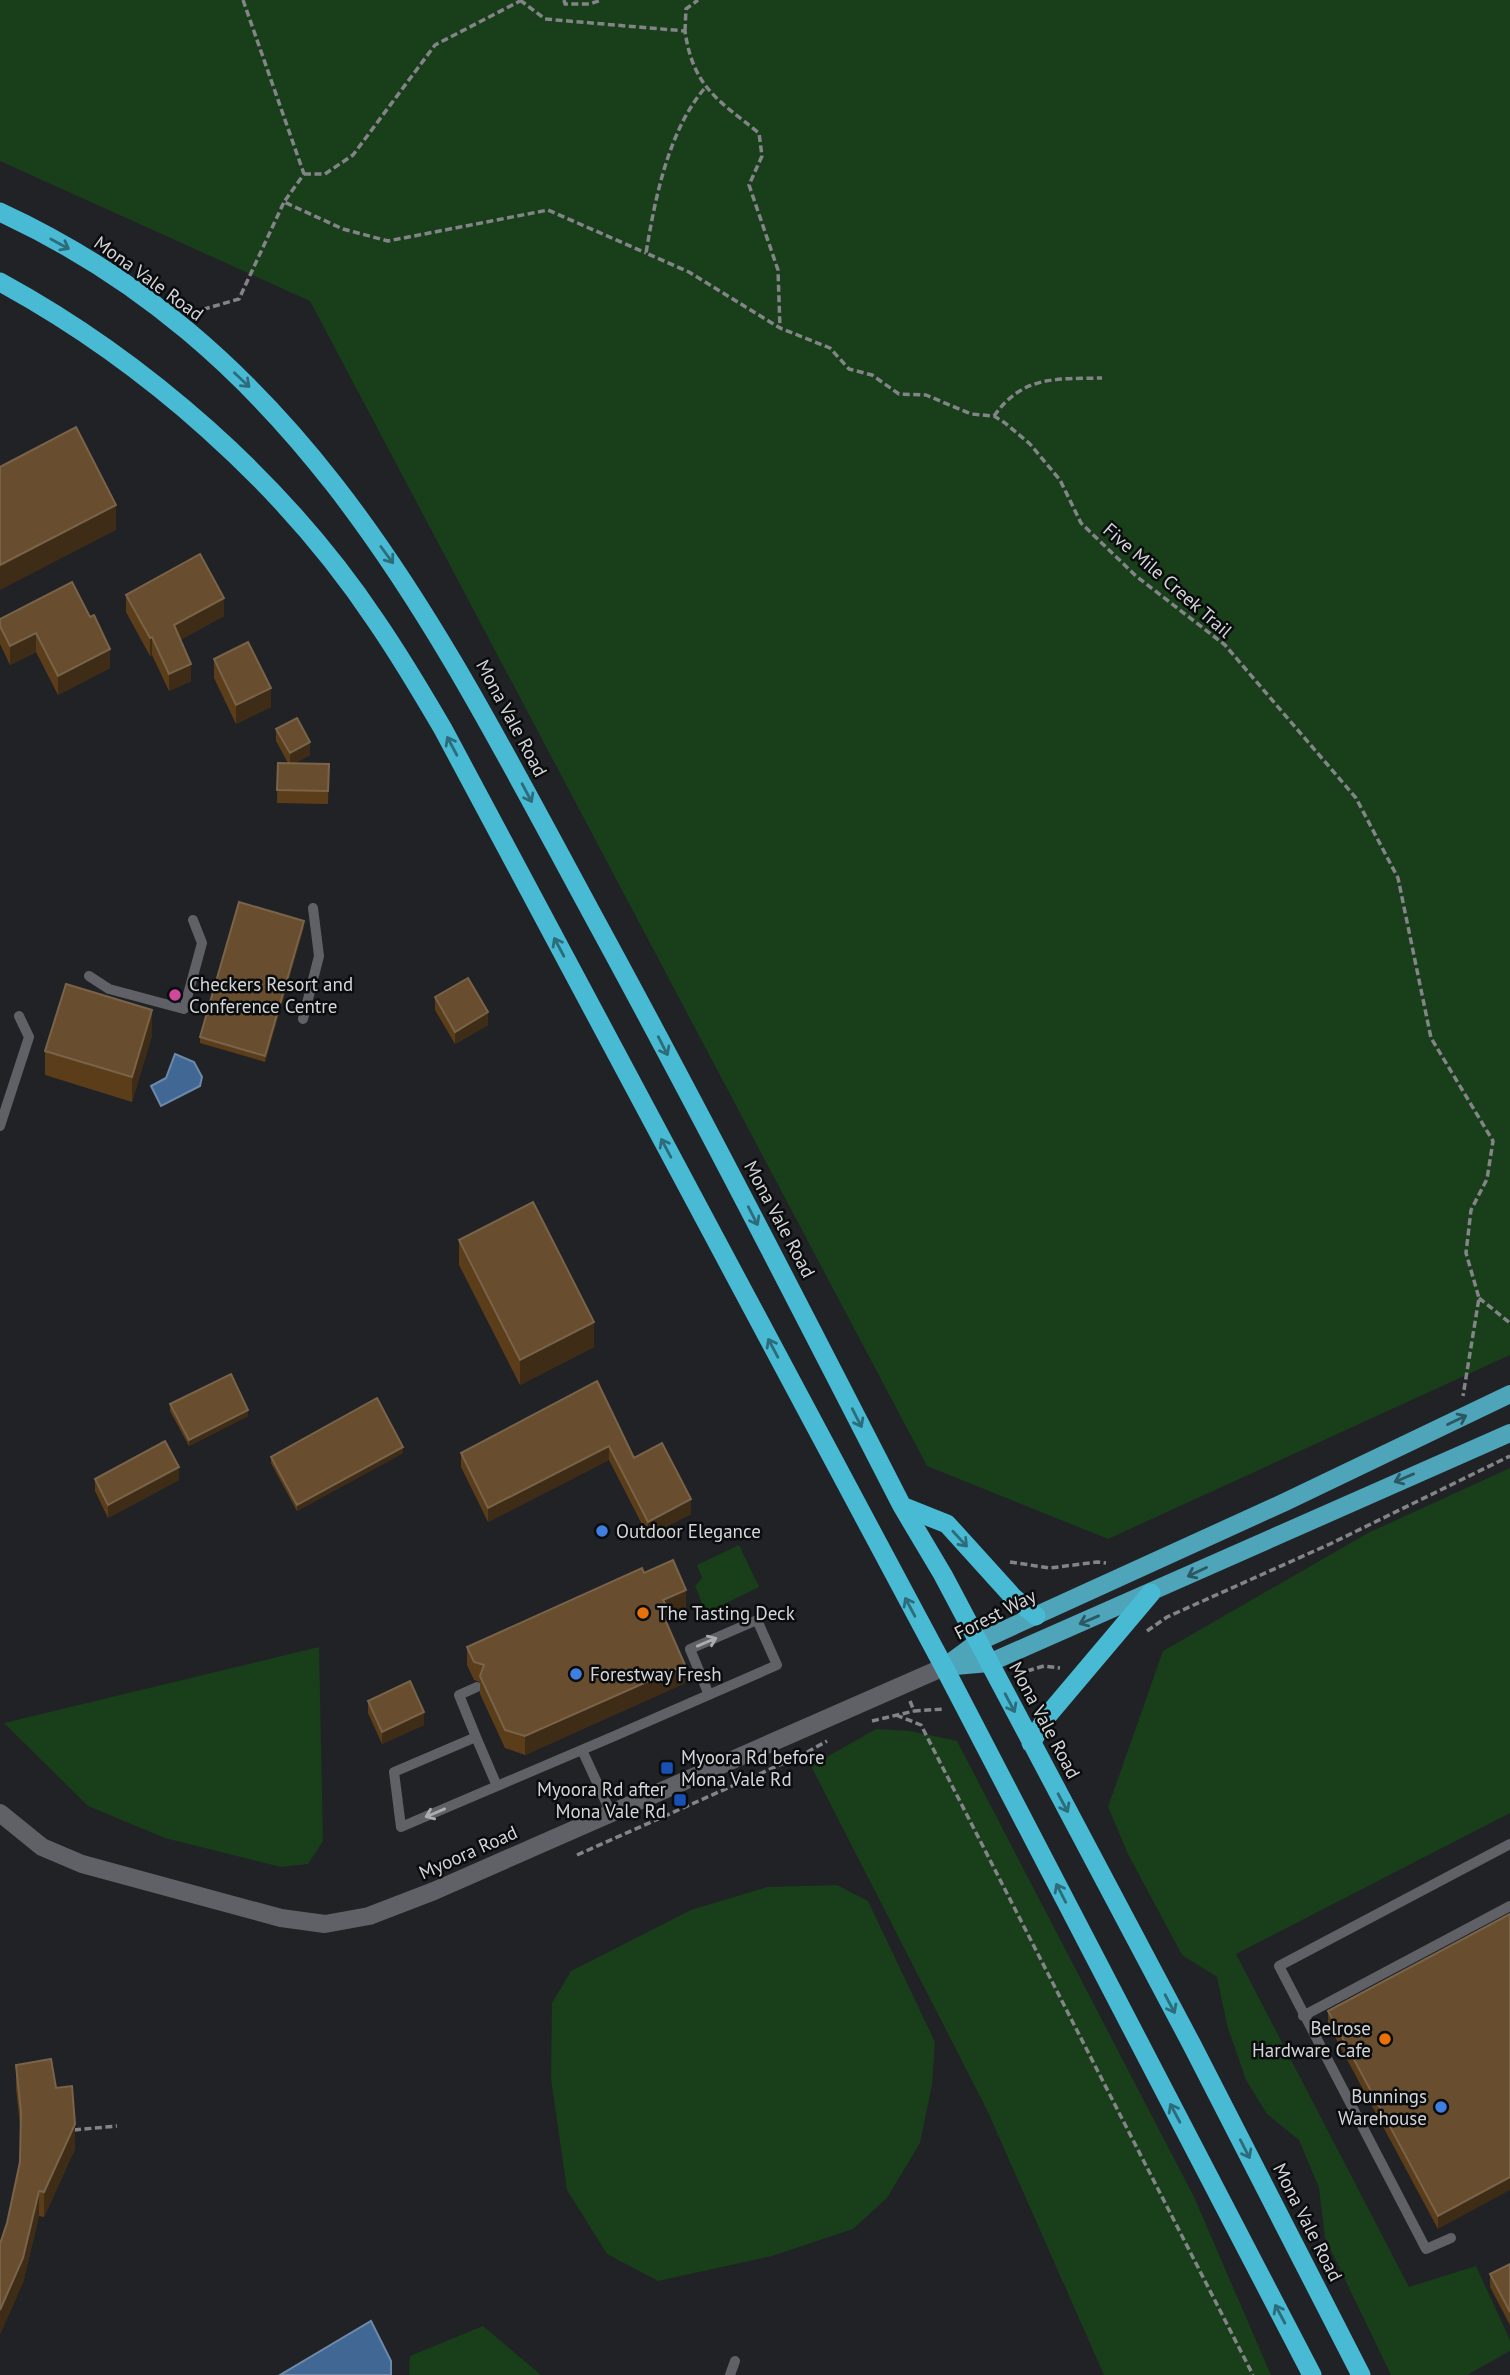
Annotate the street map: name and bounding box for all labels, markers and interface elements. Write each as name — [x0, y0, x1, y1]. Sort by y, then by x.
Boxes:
street label: Mona Vale Road — [90, 230, 208, 326]
one-way arrow — [50, 237, 70, 251]
one-way arrow — [233, 372, 250, 389]
street label: Five Mile Creek Trail — [1099, 517, 1238, 643]
one-way arrow — [380, 545, 394, 564]
street label: Mona Vale Road — [471, 655, 553, 781]
one-way arrow — [445, 736, 459, 756]
one-way arrow — [520, 782, 534, 803]
one-way arrow — [552, 937, 565, 958]
place label: Checkers Resort and Conference Centre — [189, 972, 353, 1018]
marker: Checkers Resort and Conference Centre — [167, 987, 183, 1003]
one-way arrow — [657, 1035, 670, 1056]
one-way arrow — [658, 1138, 672, 1158]
street label: Mona Vale Road — [739, 1156, 821, 1282]
one-way arrow — [746, 1205, 760, 1225]
one-way arrow — [765, 1338, 779, 1359]
one-way arrow — [851, 1407, 864, 1428]
one-way arrow — [1446, 1412, 1467, 1426]
one-way arrow — [1394, 1472, 1416, 1485]
place label: Outdoor Elegance — [616, 1519, 761, 1543]
marker: Outdoor Elegance — [594, 1523, 610, 1539]
one-way arrow — [952, 1530, 969, 1547]
one-way arrow — [1187, 1566, 1209, 1579]
street label: Forest Way — [950, 1583, 1040, 1645]
one-way arrow — [903, 1598, 917, 1618]
place label: The Tasting Deck — [657, 1601, 795, 1625]
marker: The Tasting Deck — [635, 1605, 651, 1621]
one-way arrow — [1078, 1614, 1100, 1627]
one-way arrow — [695, 1635, 717, 1648]
street label: Mona Vale Road — [1004, 1657, 1086, 1783]
place label: Forestway Fresh — [590, 1662, 722, 1686]
marker: Forestway Fresh — [568, 1666, 584, 1682]
one-way arrow — [1003, 1692, 1017, 1712]
place label: Myoora Rd before Mona Vale Rd — [681, 1745, 825, 1791]
marker: Myoora Rd before Mona Vale Rd — [659, 1760, 675, 1776]
place label: Myoora Rd after Mona Vale Rd — [537, 1777, 667, 1823]
marker: Myoora Rd after Mona Vale Rd — [672, 1792, 688, 1808]
one-way arrow — [1057, 1792, 1070, 1813]
one-way arrow — [424, 1807, 446, 1820]
street label: Myoora Road — [415, 1820, 521, 1884]
one-way arrow — [1054, 1883, 1067, 1904]
one-way arrow — [1163, 1993, 1177, 2014]
place label: Belrose Hardware Cafe — [1252, 2016, 1371, 2062]
marker: Belrose Hardware Cafe — [1377, 2031, 1393, 2047]
place label: Bunnings Warehouse — [1338, 2084, 1427, 2130]
marker: Bunnings Warehouse — [1433, 2099, 1449, 2115]
one-way arrow — [1168, 2103, 1182, 2124]
one-way arrow — [1239, 2139, 1253, 2159]
street label: Mona Vale Road — [1268, 2159, 1348, 2285]
one-way arrow — [1273, 2305, 1287, 2325]

